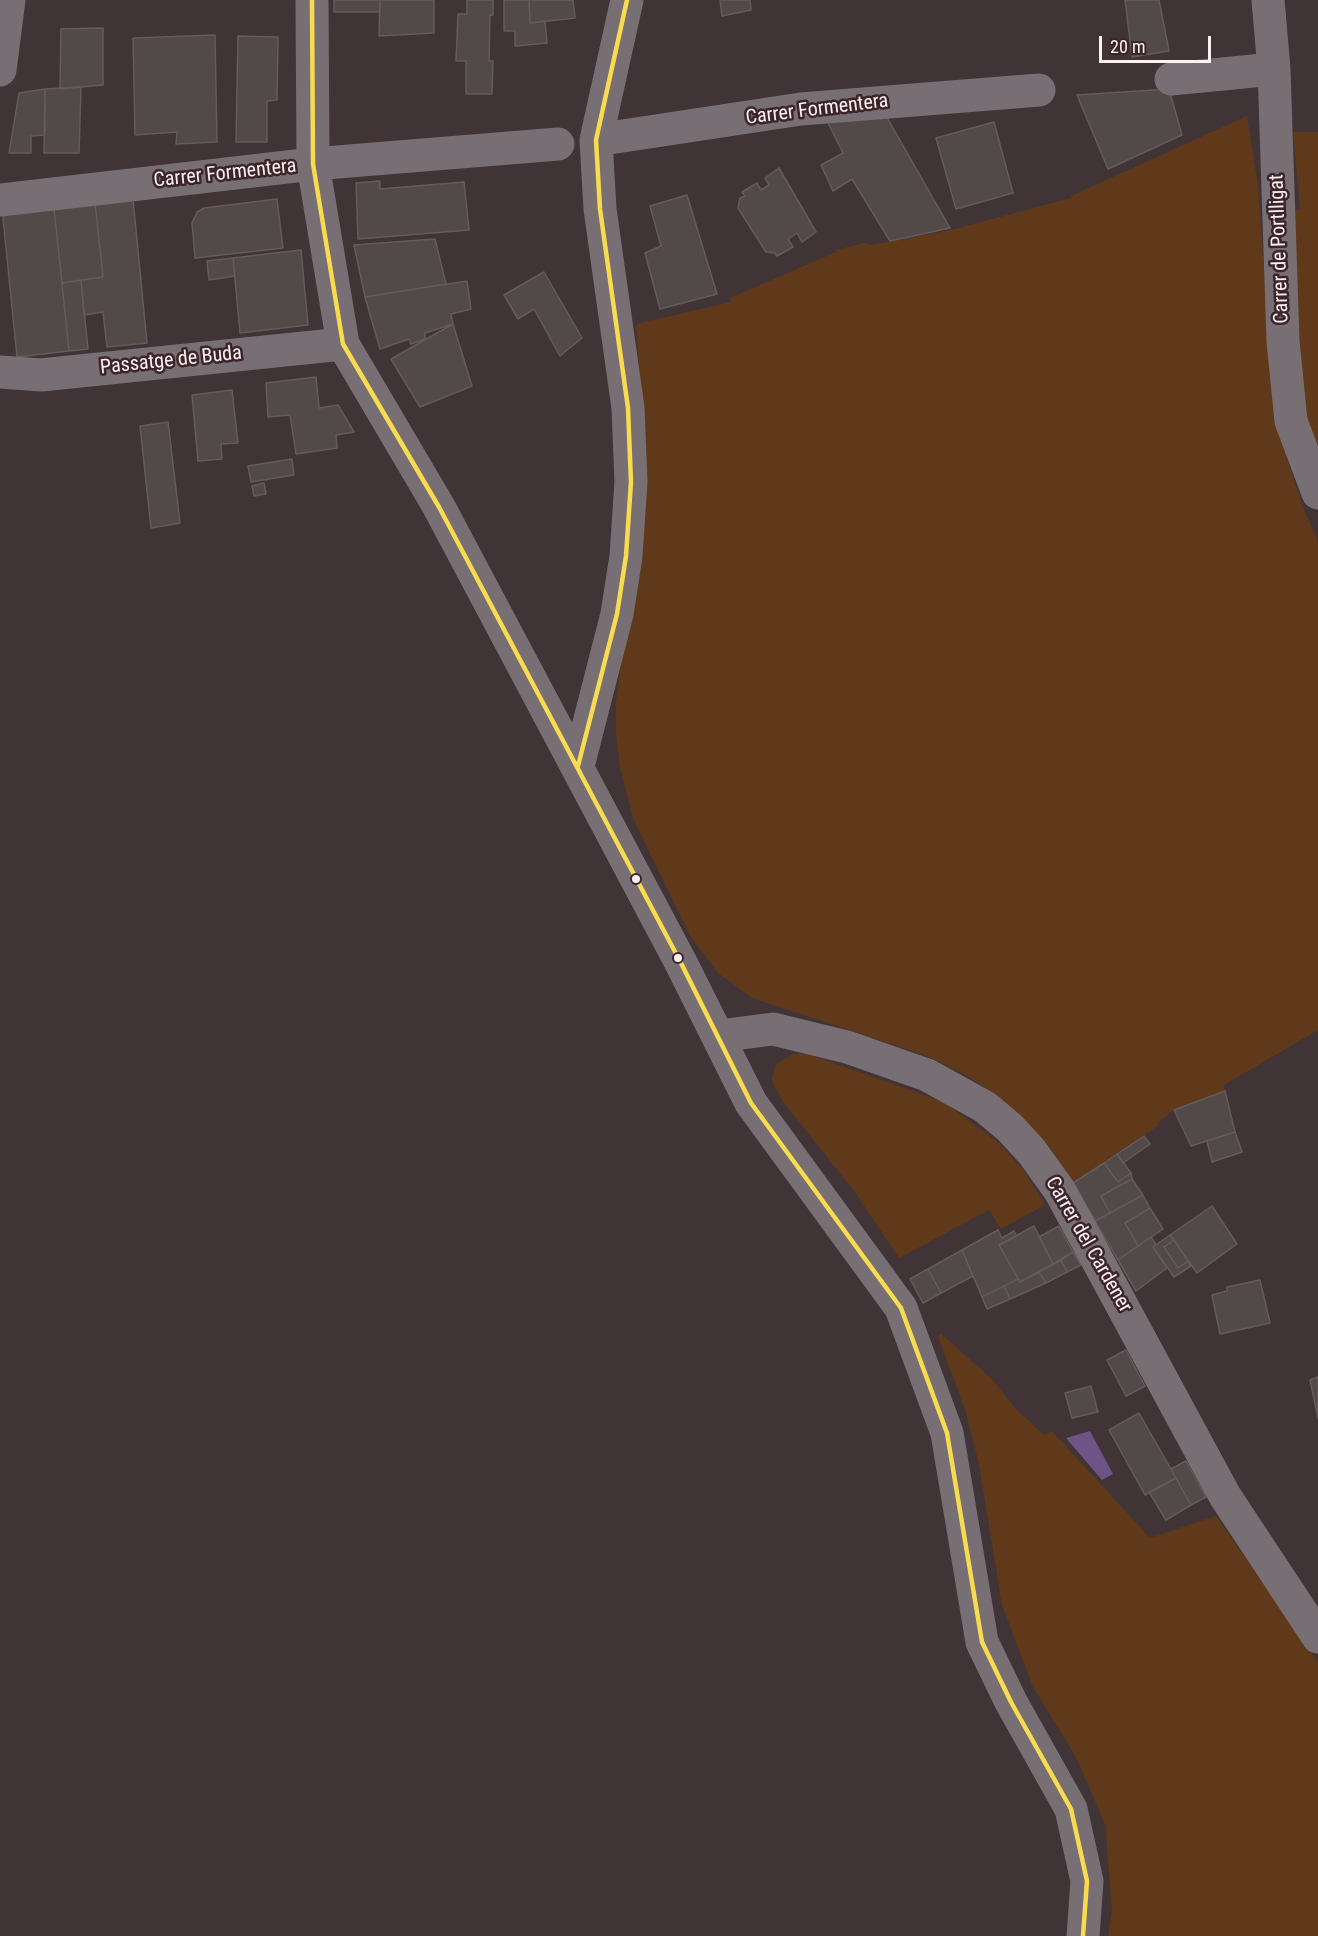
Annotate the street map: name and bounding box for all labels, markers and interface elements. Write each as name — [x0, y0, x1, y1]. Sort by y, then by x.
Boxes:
scale bar — [1102, 24, 1214, 62]
text: 20 m — [1110, 36, 1145, 57]
street label: Carrer Formentera — [744, 89, 890, 131]
street label: Carrer Formentera — [153, 155, 297, 193]
street label: Carrer de Portlligat — [1265, 174, 1295, 324]
street label: Passatge de Buda — [99, 342, 243, 380]
unlabelled marker — [630, 873, 642, 885]
unlabelled marker — [672, 952, 684, 964]
street label: Carrer del Cardener — [1039, 1173, 1137, 1317]

